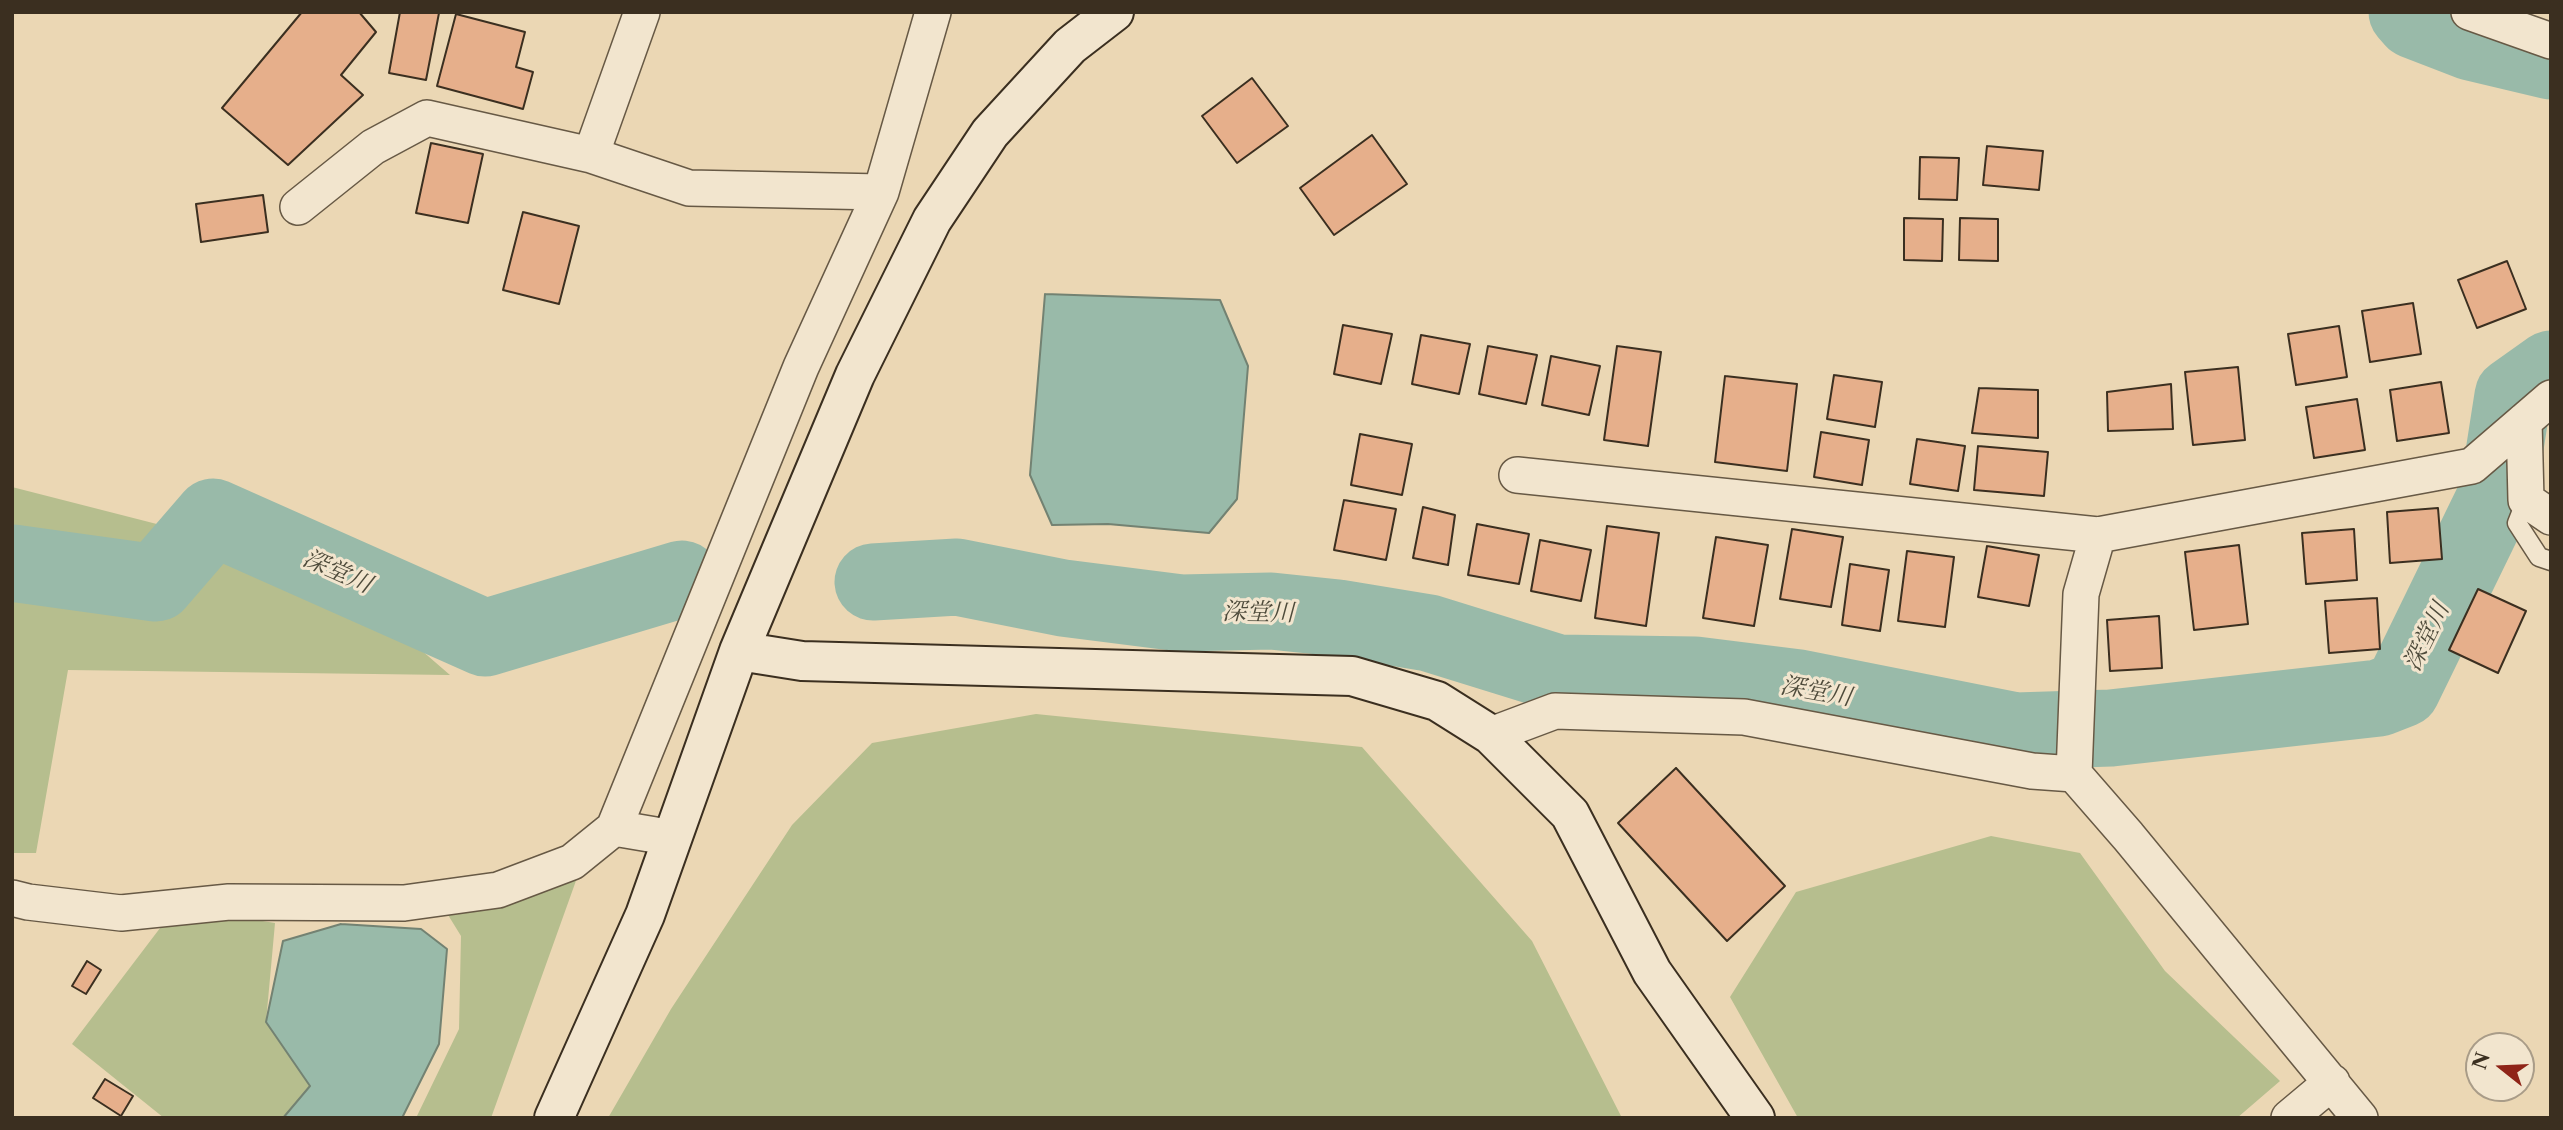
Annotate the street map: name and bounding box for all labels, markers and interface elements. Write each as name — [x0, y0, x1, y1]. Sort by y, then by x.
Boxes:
water label: 深堂川 — [298, 544, 376, 600]
water label: 深堂川 — [1222, 598, 1294, 628]
water label: 深堂川 — [2398, 598, 2456, 676]
water label: 深堂川 — [1778, 672, 1854, 712]
north arrow — [2465, 1032, 2535, 1102]
text: N — [2468, 1050, 2495, 1072]

